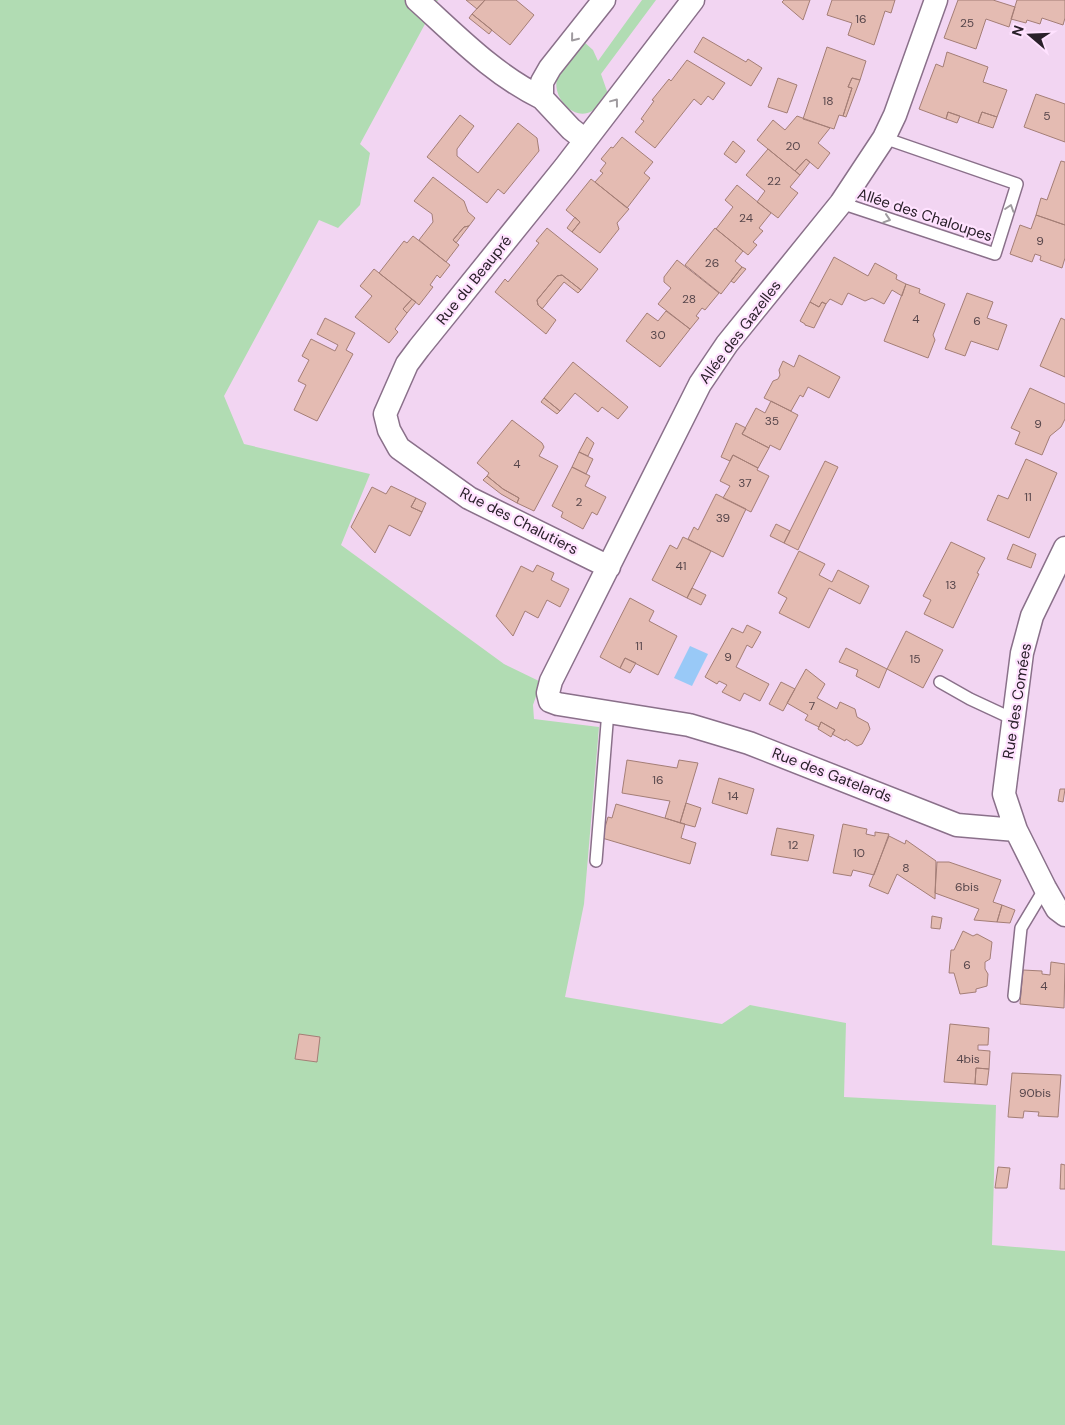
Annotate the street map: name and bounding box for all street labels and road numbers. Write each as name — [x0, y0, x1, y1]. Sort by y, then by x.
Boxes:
street label: Allée des Chaloupes — [855, 184, 995, 246]
street label: Rue du Beaupré — [432, 231, 516, 329]
street label: Allée des Gazelles — [694, 276, 786, 388]
street label: Rue des Chalutiers — [457, 483, 581, 559]
street label: Rue des Comées — [998, 642, 1036, 760]
street label: Rue des Gatelards — [769, 743, 895, 807]

